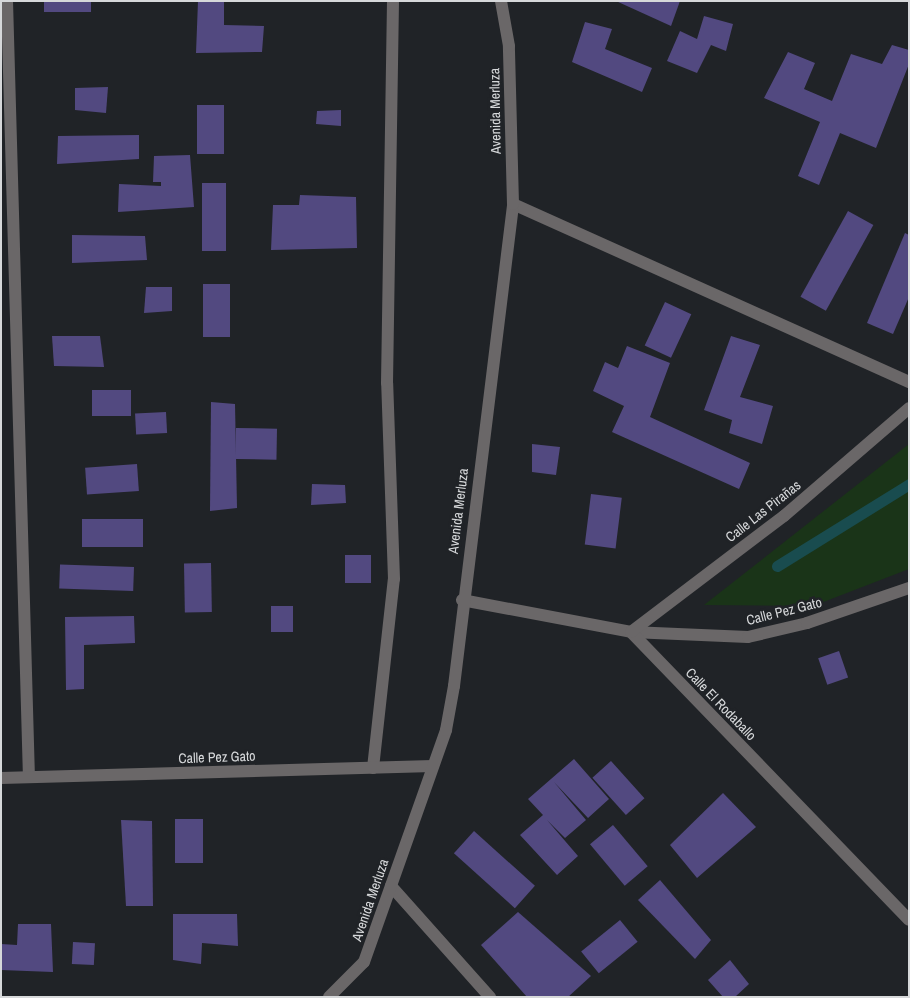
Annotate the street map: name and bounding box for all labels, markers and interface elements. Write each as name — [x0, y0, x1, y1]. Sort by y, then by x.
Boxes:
street label: Avenida Merluza — [486, 68, 504, 154]
street label: Avenida Merluza — [444, 467, 472, 555]
street label: Calle Las Pirañas — [722, 476, 804, 546]
street label: Calle Pez Gato — [745, 594, 823, 628]
street label: Calle El Rodaballo — [682, 664, 760, 744]
street label: Calle Pez Gato — [178, 747, 256, 767]
street label: Avenida Merluza — [348, 857, 392, 943]

